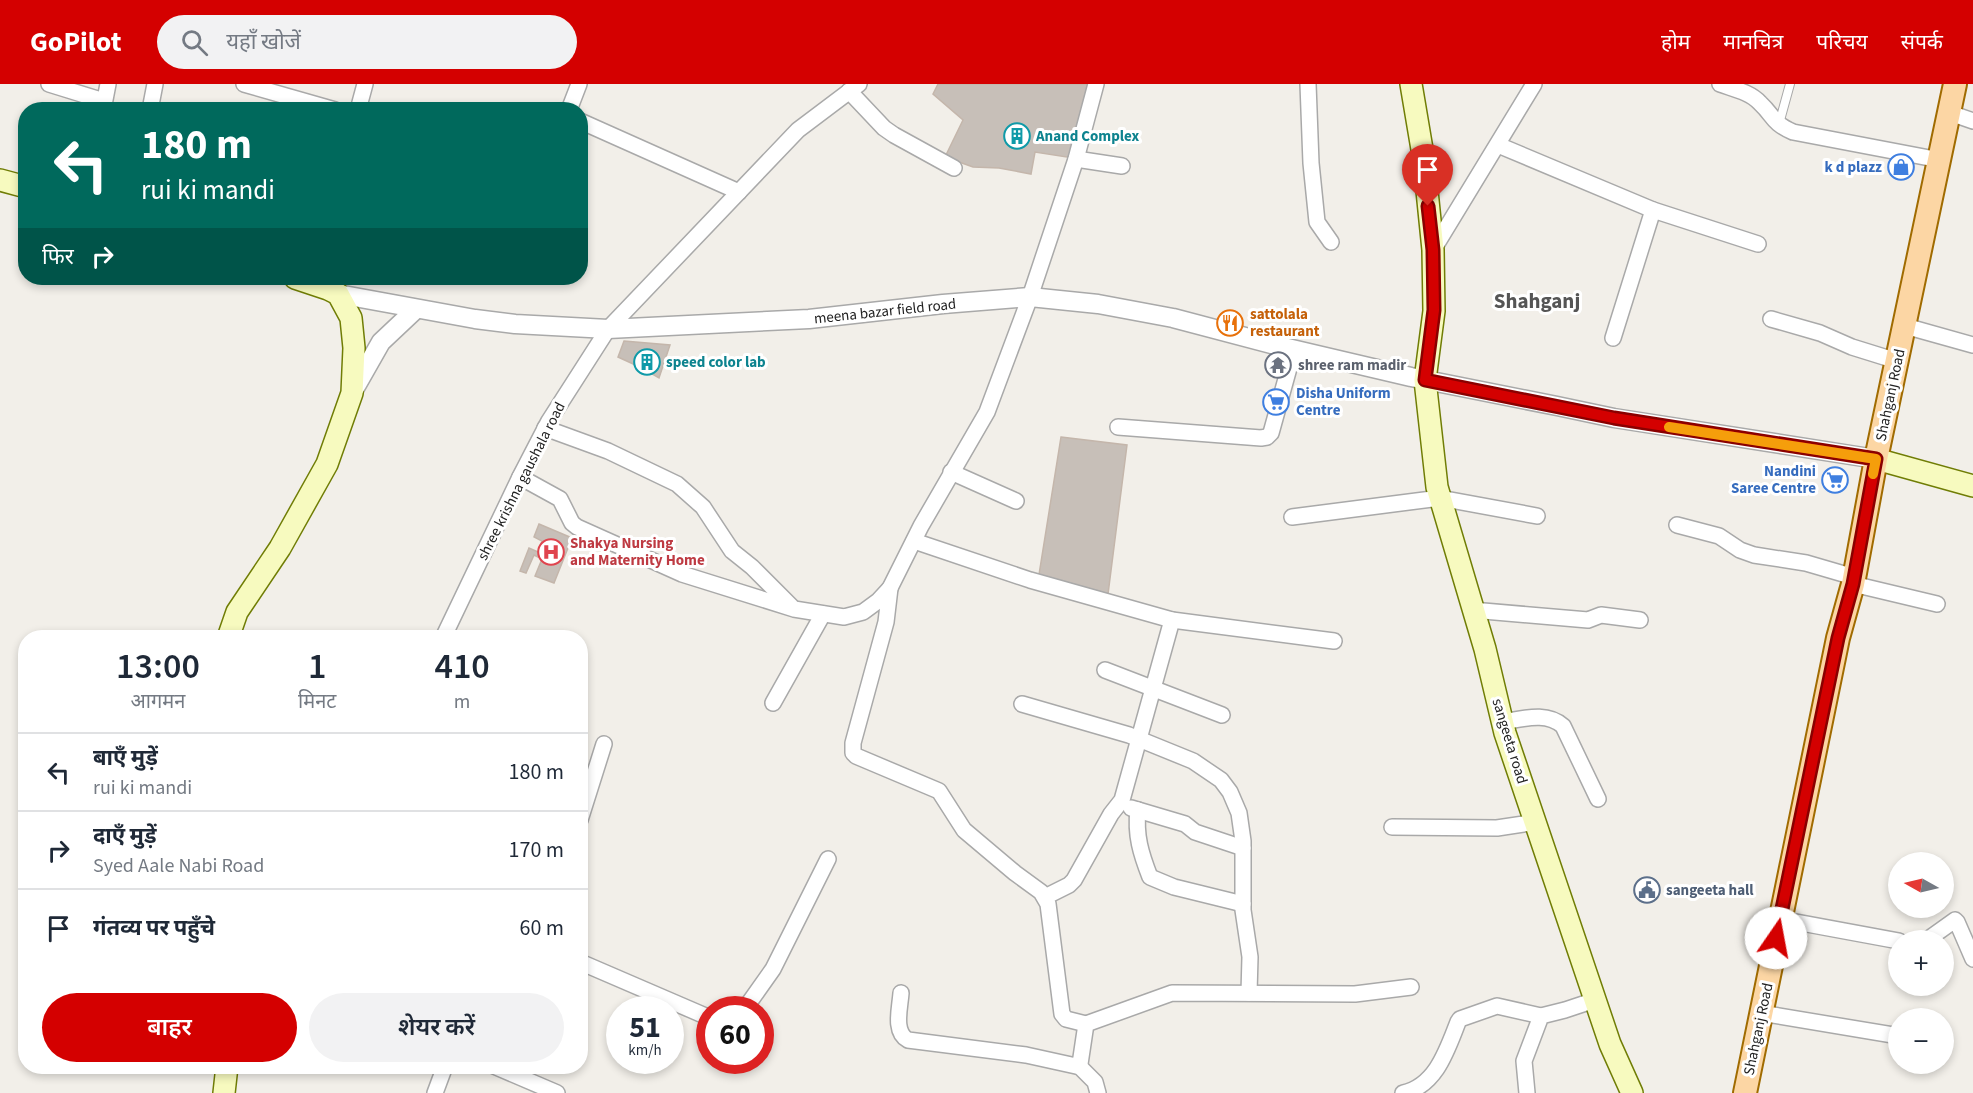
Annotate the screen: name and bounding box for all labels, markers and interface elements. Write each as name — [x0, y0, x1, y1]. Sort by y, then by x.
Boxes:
search box — [157, 15, 577, 69]
text: GoPilot — [30, 22, 121, 62]
icon: search — [178, 26, 211, 59]
text: यहाँ खोजें — [226, 26, 301, 58]
text: होम — [1661, 27, 1690, 57]
text: मानचित्र — [1723, 27, 1783, 57]
text: परिचय — [1816, 27, 1868, 57]
text: संपर्क — [1901, 27, 1943, 57]
text: 180 m — [141, 115, 252, 175]
building icon: Anand Complex — [1002, 121, 1032, 151]
icon: left — [42, 126, 120, 204]
place label: Anand Complex — [1035, 126, 1140, 147]
pin — [1402, 144, 1453, 206]
shop icon: k d plazz — [1886, 152, 1916, 182]
icon: arrive — [1411, 153, 1444, 186]
place label: k d plazz — [1825, 157, 1882, 178]
text: rui ki mandi — [141, 171, 275, 210]
icon: right — [86, 240, 119, 273]
text: फिर — [42, 241, 74, 273]
district label: Shahganj — [1494, 286, 1580, 316]
street label: meena bazar field road — [813, 294, 957, 329]
place label: sattolala restaurant — [1250, 304, 1320, 342]
restaurant icon: sattolala restaurant — [1215, 308, 1245, 338]
building icon: speed color lab — [632, 347, 662, 377]
street label: Shahganj Road — [1870, 347, 1911, 443]
temple icon: shree ram madir — [1263, 350, 1293, 380]
place label: speed color lab — [666, 352, 766, 373]
place label: shree ram madir — [1298, 355, 1406, 376]
place label: Disha Uniform Centre — [1296, 383, 1391, 421]
supermarket icon: Disha Uniform Centre — [1261, 387, 1291, 417]
street label: shree krishna gaushala road — [472, 398, 571, 564]
place label: Nandini Saree Centre — [1731, 461, 1816, 499]
supermarket icon: Nandini Saree Centre — [1820, 465, 1850, 495]
place label: Shakya Nursing and Maternity Home — [570, 533, 705, 571]
hospital icon: Shakya Nursing and Maternity Home — [536, 537, 566, 567]
text: 13:00 — [116, 641, 200, 692]
text: 1 — [308, 641, 326, 692]
text: 410 — [434, 641, 490, 692]
text: आगमन — [131, 688, 185, 716]
text: मिनट — [298, 688, 336, 716]
text: m — [454, 688, 470, 716]
street label: sangeeta road — [1487, 696, 1532, 786]
text: बाएँ मुड़ें — [93, 742, 158, 774]
icon: left — [42, 756, 75, 789]
text: 180 m — [509, 756, 564, 788]
text: rui ki mandi — [93, 774, 192, 802]
text: दाएँ मुड़ें — [93, 820, 156, 852]
icon: right — [42, 834, 75, 867]
text: 170 m — [509, 834, 564, 866]
text: Syed Aale Nabi Road — [93, 852, 264, 880]
north arrow — [1888, 852, 1954, 918]
map controls — [1888, 852, 1954, 1074]
public building icon: sangeeta hall — [1632, 875, 1662, 905]
place label: sangeeta hall — [1666, 880, 1754, 901]
position arrow — [1744, 906, 1808, 970]
icon: arrive — [42, 912, 75, 945]
text: गंतव्य पर पहुँचे — [93, 912, 215, 944]
text: 60 m — [519, 912, 564, 944]
button: + — [1888, 930, 1954, 996]
street label: Shahganj Road — [1738, 981, 1779, 1077]
button: बाहर — [42, 993, 297, 1062]
button: शेयर करें — [309, 993, 564, 1062]
speed limit sign: 60 — [696, 996, 774, 1074]
text: 51 — [629, 1006, 661, 1049]
button: − — [1888, 1008, 1954, 1074]
text: km/h — [628, 1040, 662, 1061]

